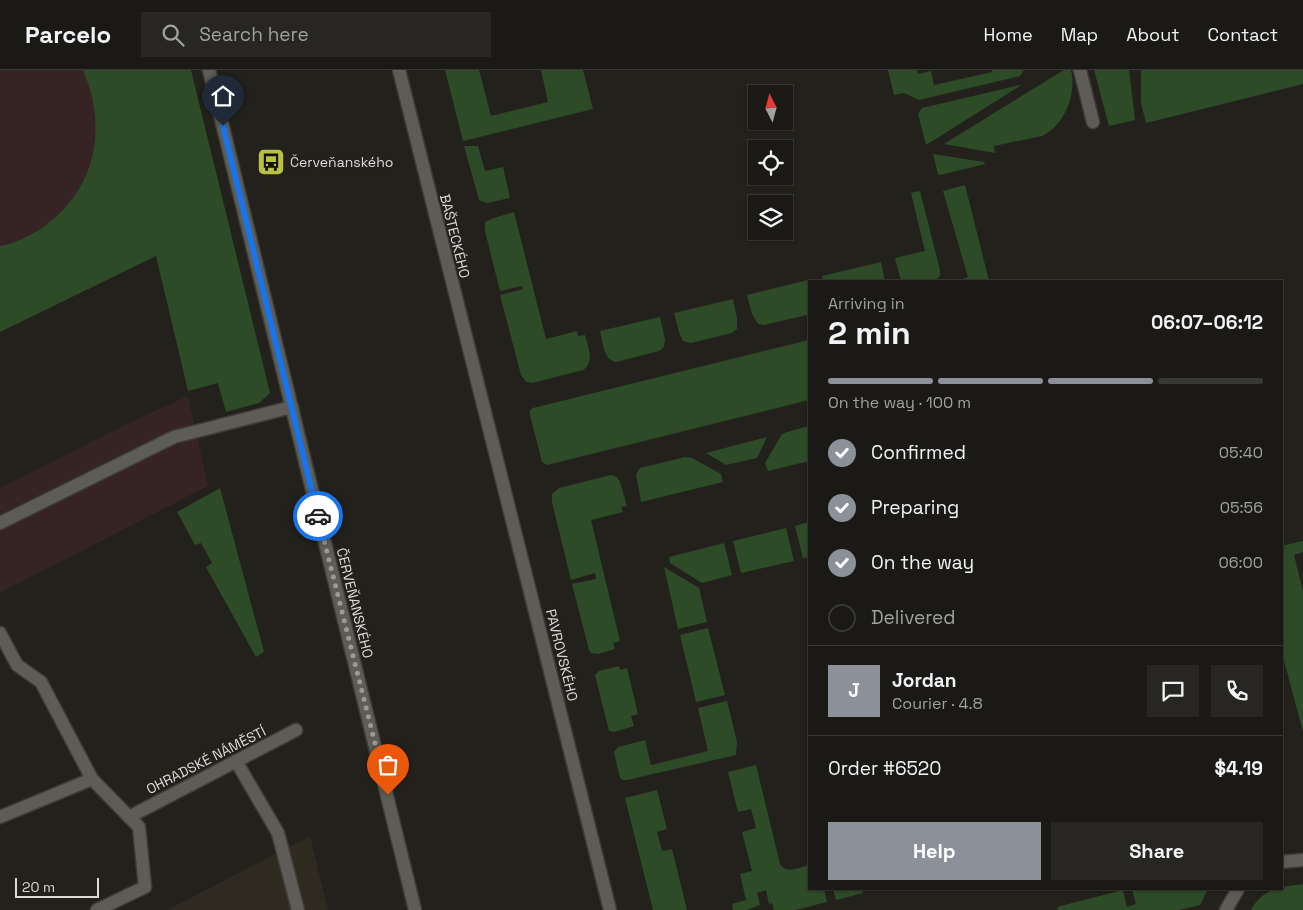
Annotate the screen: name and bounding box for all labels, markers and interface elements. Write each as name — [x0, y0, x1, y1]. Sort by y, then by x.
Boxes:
search box — [141, 12, 491, 57]
text: Parcelo — [25, 19, 111, 50]
icon: search — [159, 21, 187, 49]
text: Search here — [199, 22, 309, 47]
text: Home — [984, 23, 1033, 46]
text: Map — [1061, 23, 1098, 46]
text: About — [1126, 23, 1180, 46]
text: Contact — [1208, 23, 1278, 46]
pin — [202, 75, 244, 126]
icon: home — [209, 82, 237, 110]
north arrow — [748, 85, 792, 130]
map controls — [748, 85, 793, 240]
button: locate — [748, 140, 793, 185]
bus stop icon: Červeňanského — [256, 147, 286, 177]
place label: Červeňanského — [290, 153, 393, 171]
street label: BAŠTECKÉHO — [436, 192, 474, 280]
button: layers — [748, 195, 793, 240]
text: Arriving in — [828, 293, 905, 314]
text: 06:07–06:12 — [1151, 310, 1263, 335]
text: 2 min — [828, 313, 911, 353]
text: On the way · 100 m — [828, 392, 971, 413]
icon: check — [828, 439, 856, 467]
text: Confirmed — [871, 440, 966, 465]
text: 05:40 — [1219, 442, 1263, 463]
courier — [293, 491, 343, 541]
icon: check — [828, 494, 856, 522]
text: Preparing — [871, 495, 959, 520]
text: 05:56 — [1220, 497, 1263, 518]
icon: car — [304, 502, 332, 530]
street label: ČERVEŇANSKÉHO — [333, 546, 377, 660]
icon: check — [828, 549, 856, 577]
text: On the way — [871, 550, 974, 575]
text: 06:00 — [1218, 552, 1263, 573]
text: Delivered — [871, 605, 956, 630]
street label: PAVROVSKÉHO — [542, 607, 582, 703]
button: chat — [1147, 665, 1199, 717]
button: phone — [1211, 665, 1263, 717]
text: Jordan — [892, 668, 957, 693]
text: J — [848, 678, 860, 703]
text: Courier · 4.8 — [892, 693, 983, 714]
street label: OHRADSKÉ NÁMĚSTÍ — [143, 722, 269, 798]
pin — [367, 744, 409, 795]
icon: bag — [374, 751, 402, 779]
text: Order #6520 — [828, 756, 942, 781]
text: $4.19 — [1214, 756, 1263, 781]
button: Help — [828, 822, 1041, 880]
button: Share — [1051, 822, 1263, 880]
scale bar — [15, 875, 99, 898]
text: 20 m — [22, 878, 55, 896]

